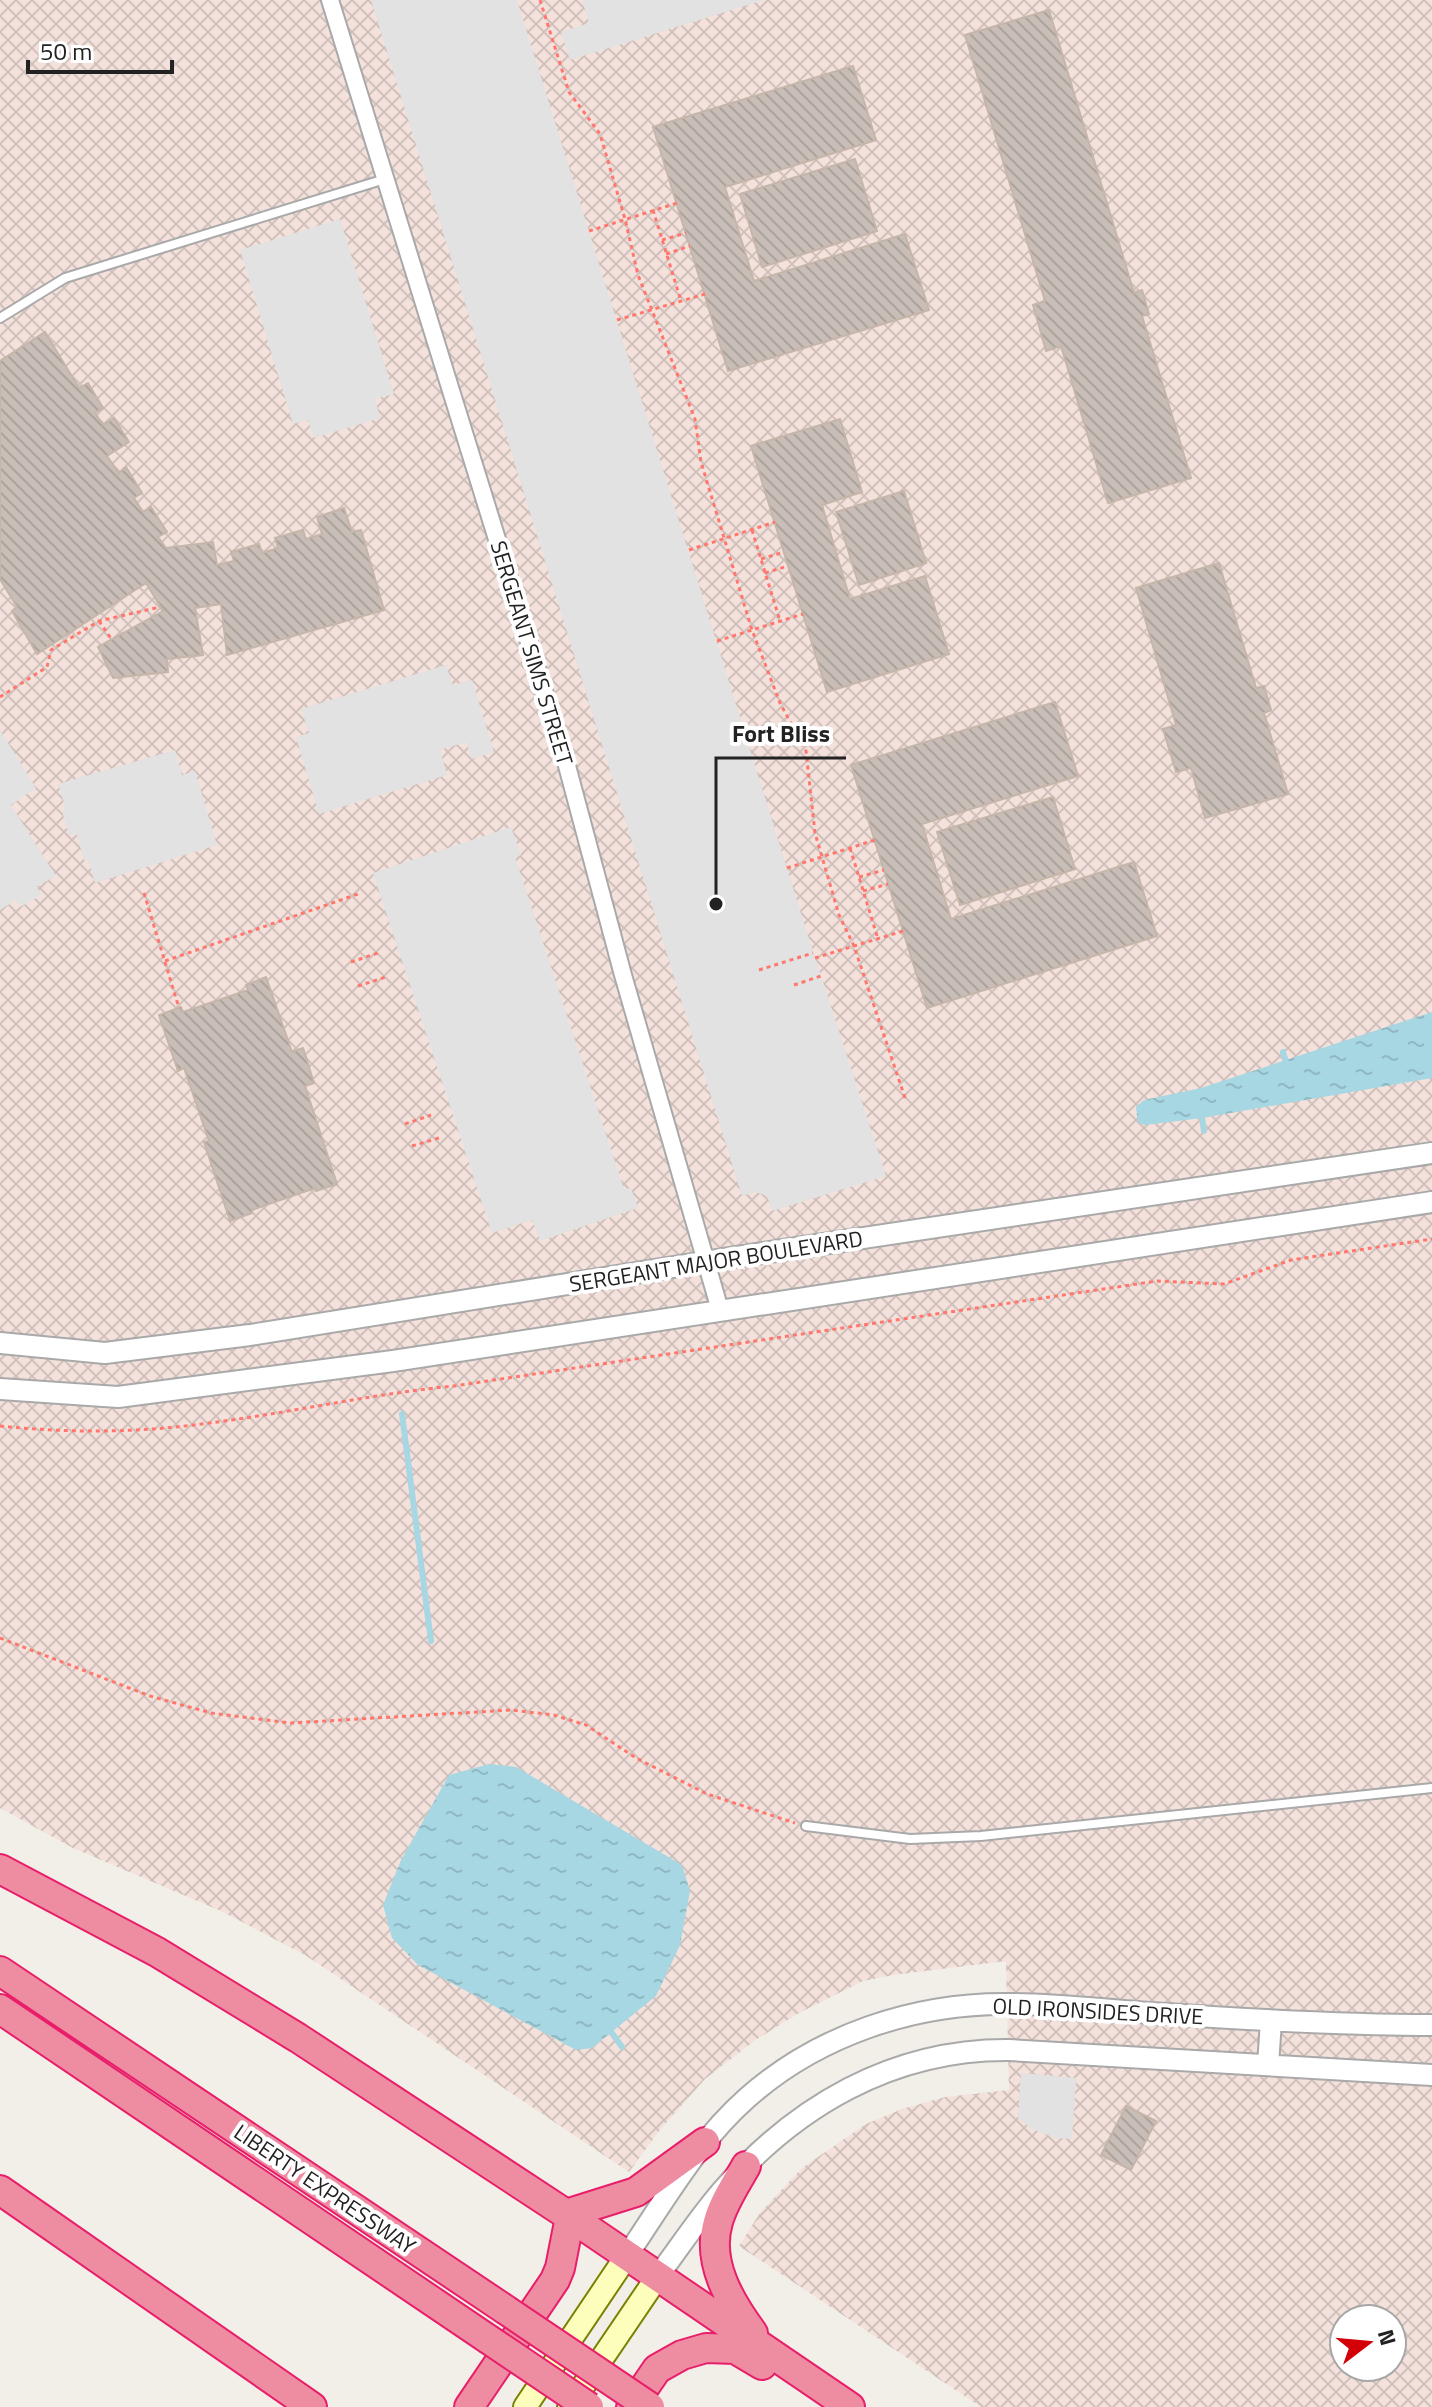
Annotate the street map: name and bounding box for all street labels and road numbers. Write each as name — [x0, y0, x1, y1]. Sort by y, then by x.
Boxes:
street label: SERGEANT SIMS STREET — [482, 536, 582, 770]
street label: SERGEANT MAJOR BOULEVARD — [567, 1221, 865, 1301]
street label: OLD IRONSIDES DRIVE — [992, 1989, 1204, 2033]
street label: LIBERTY EXPRESSWAY — [227, 2115, 423, 2263]

